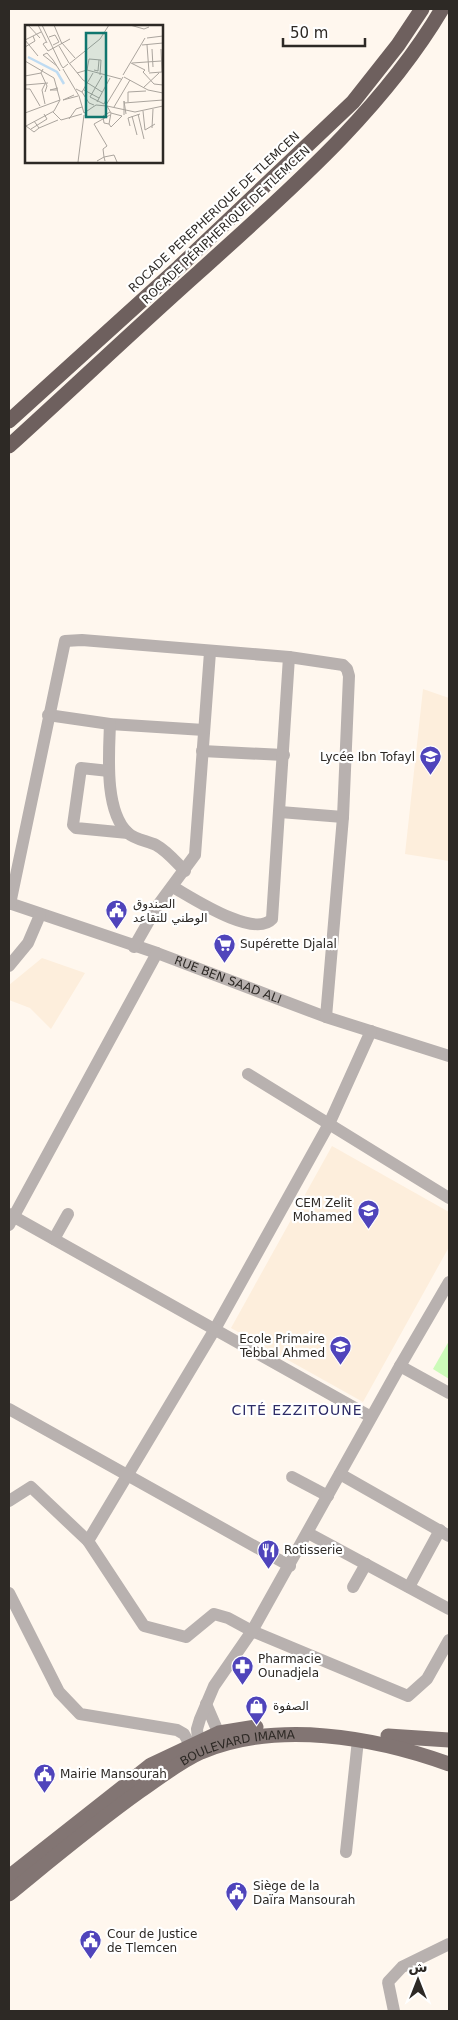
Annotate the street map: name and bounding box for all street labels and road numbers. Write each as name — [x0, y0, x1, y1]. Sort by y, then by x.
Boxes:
street label: ROCADE PEREPHERIQUE DE TLEMCEN — [126, 129, 302, 295]
street label: ROCADE PÉRIPHERIQUE DE TLEMCEN — [138, 143, 313, 307]
street label: RUE BEN SAAD ALI — [172, 953, 283, 1006]
street label: BOULEVARD IMAMA — [178, 1728, 296, 1769]

